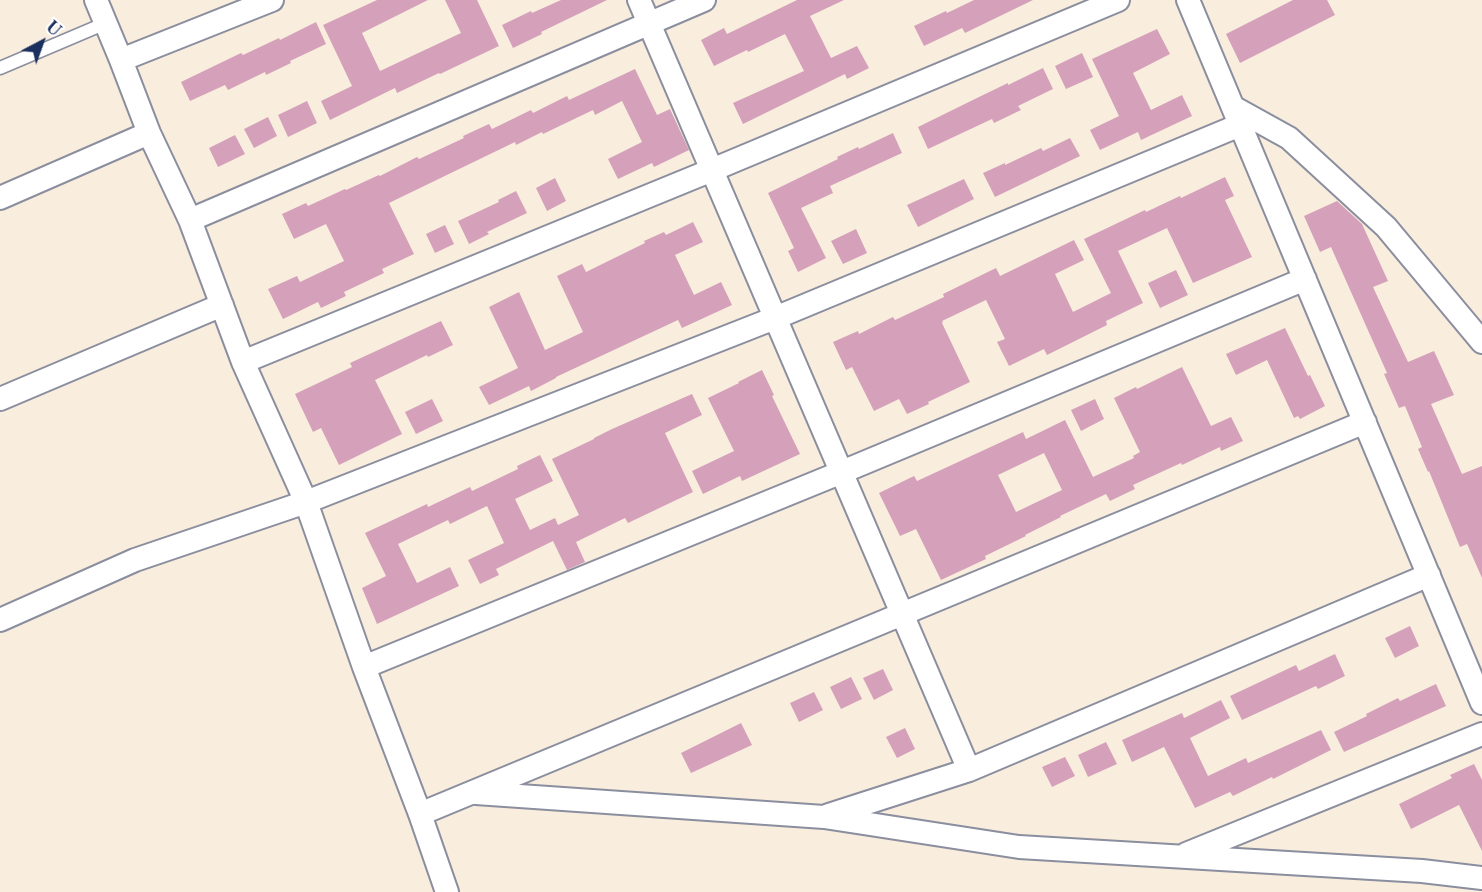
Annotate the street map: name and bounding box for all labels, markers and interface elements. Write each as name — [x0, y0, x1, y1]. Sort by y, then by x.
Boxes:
north arrow — [12, 12, 72, 72]
text: U — [42, 17, 65, 40]

